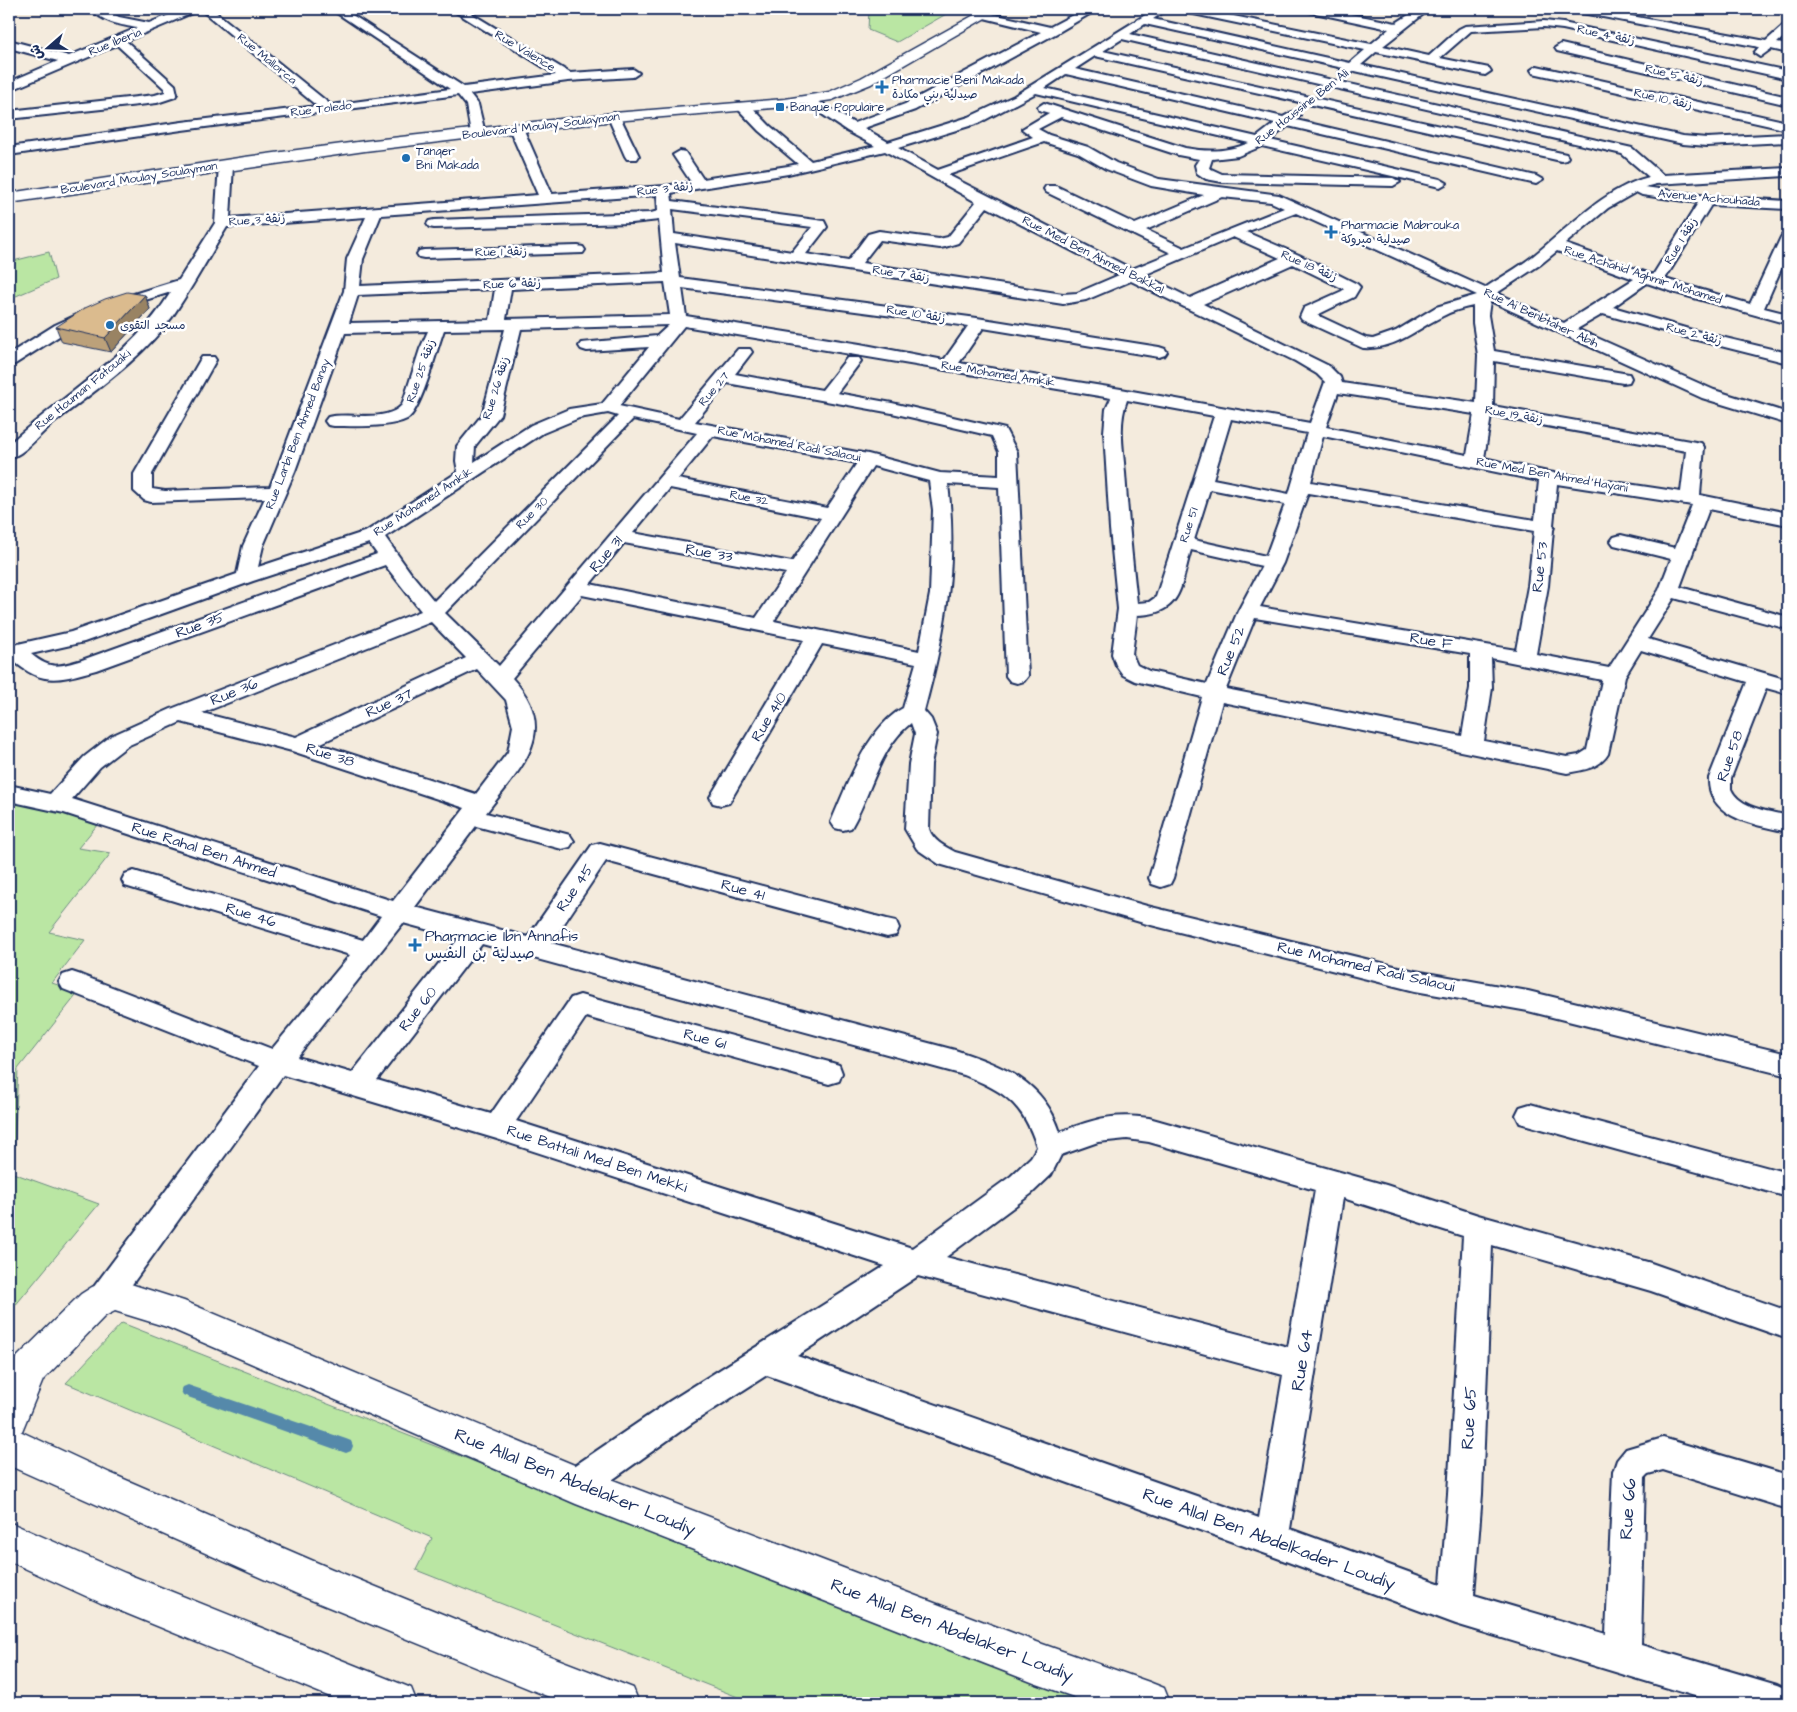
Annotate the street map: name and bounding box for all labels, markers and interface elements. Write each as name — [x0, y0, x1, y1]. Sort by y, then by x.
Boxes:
street label: Rue 4 زنقة — [1576, 21, 1636, 49]
north arrow — [22, 22, 72, 72]
street label: Rue Iberia — [86, 24, 144, 60]
street label: Rue Valence — [491, 26, 559, 76]
street label: Rue Mallorca — [233, 29, 301, 89]
text: ش — [25, 41, 49, 63]
street label: Rue 5 زنقة — [1643, 60, 1705, 90]
street label: Rue Houssine Ben Ali — [1252, 65, 1352, 149]
place label: Pharmacie Beni Makada صيدلية بني مكادة — [892, 72, 1024, 105]
marker: Pharmacie Beni Makada صيدلية بني مكادة — [876, 81, 888, 93]
street label: Rue 10 زنقة — [1632, 84, 1694, 114]
street label: Rue Toledo — [289, 97, 353, 121]
place label: Banque Populaire — [790, 99, 885, 116]
marker: Banque Populaire — [774, 101, 786, 113]
street label: Boulevard Moulay Soulayman — [461, 108, 621, 145]
place label: Tanger Bni Makada — [416, 143, 479, 174]
marker: Tanger Bni Makada — [400, 152, 412, 164]
street label: Boulevard Moulay Soulayman — [59, 157, 219, 200]
street label: Rue 3 زنقة — [636, 178, 694, 200]
street label: Avenue Achouhada — [1657, 185, 1761, 211]
street label: Rue 3 زنقة — [228, 210, 286, 230]
street label: Rue Med Ben Ahmed Bakkal — [1019, 212, 1167, 298]
street label: Rue 1 زنقة — [1660, 214, 1702, 268]
place label: Pharmacie Mabrouka صيدلية مبروكة — [1341, 217, 1459, 248]
marker: Pharmacie Mabrouka صيدلية مبروكة — [1325, 226, 1337, 238]
street label: Rue Achahid Aghmir Mohamed — [1562, 241, 1724, 310]
street label: Rue 1 زنقة — [475, 243, 527, 261]
street label: Rue 18 زنقة — [1278, 246, 1340, 286]
street label: Rue 7 زنقة — [871, 261, 931, 287]
street label: Rue 6 زنقة — [483, 274, 541, 294]
street label: Rue Ai Benbtaher Abih — [1481, 284, 1601, 352]
street label: Rue 10 زنقة — [885, 301, 947, 327]
place label: مسجد التقوى — [120, 317, 185, 334]
street label: Rue 2 زنقة — [1664, 318, 1724, 350]
marker: مسجد التقوى — [104, 319, 116, 331]
street label: Rue 25 زنقة — [402, 337, 440, 405]
street label: Rue Houman Fatouaki — [31, 346, 135, 434]
street label: Rue 26 زنقة — [478, 355, 514, 421]
street label: Rue Larbi Ben Ahmed Banay — [261, 356, 336, 512]
street label: Rue Mohamed Amkik — [940, 357, 1057, 391]
street label: Rue 27 — [695, 368, 734, 410]
street label: Rue 19 زنقة — [1484, 402, 1544, 428]
street label: Rue Mohamed Radi Salaoui — [716, 422, 862, 466]
street label: Rue Med Ben Ahmed Hayani — [1475, 453, 1629, 498]
street label: Rue Mohamed Amkik — [370, 463, 476, 540]
street label: Rue 32 — [728, 486, 770, 510]
street label: Rue 30 — [512, 493, 552, 533]
street label: Rue 51 — [1175, 505, 1203, 545]
street label: Rue 31 — [584, 531, 628, 577]
street label: Rue 33 — [684, 539, 735, 568]
street label: Rue 53 — [1526, 540, 1554, 593]
street label: Rue 35 — [173, 606, 228, 644]
street label: Rue 52 — [1212, 623, 1251, 679]
street label: Rue F — [1408, 627, 1454, 655]
street label: Rue 36 — [207, 673, 261, 711]
street label: Rue 37 — [362, 683, 416, 723]
street label: Rue 410 — [746, 688, 792, 746]
street label: Rue 58 — [1711, 727, 1749, 784]
street label: Rue 38 — [303, 738, 357, 772]
street label: Rue Rahal Ben Ahmed — [129, 817, 279, 883]
street label: Rue 45 — [551, 860, 599, 916]
street label: Rue 41 — [719, 874, 767, 906]
street label: Rue 46 — [223, 897, 280, 933]
place label: Pharmacie Ibn Annafis صيدلية بن النفيس — [425, 926, 579, 964]
street label: Rue Mohamed Radi Salaoui — [1275, 936, 1458, 998]
marker: Pharmacie Ibn Annafis صيدلية بن النفيس — [409, 939, 421, 951]
street label: Rue 60 — [394, 982, 442, 1036]
street label: Rue 61 — [681, 1023, 729, 1055]
street label: Rue Battali Med Ben Mekki — [504, 1120, 691, 1198]
street label: Rue 64 — [1285, 1327, 1319, 1393]
street label: Rue 65 — [1455, 1386, 1483, 1450]
street label: Rue Allal Ben Abdelaker Loudiy — [450, 1422, 699, 1543]
street label: Rue 66 — [1613, 1477, 1643, 1541]
street label: Rue Allal Ben Abdelkader Loudiy — [1139, 1482, 1399, 1597]
street label: Rue Allal Ben Abdelaker Loudiy — [827, 1572, 1077, 1689]

